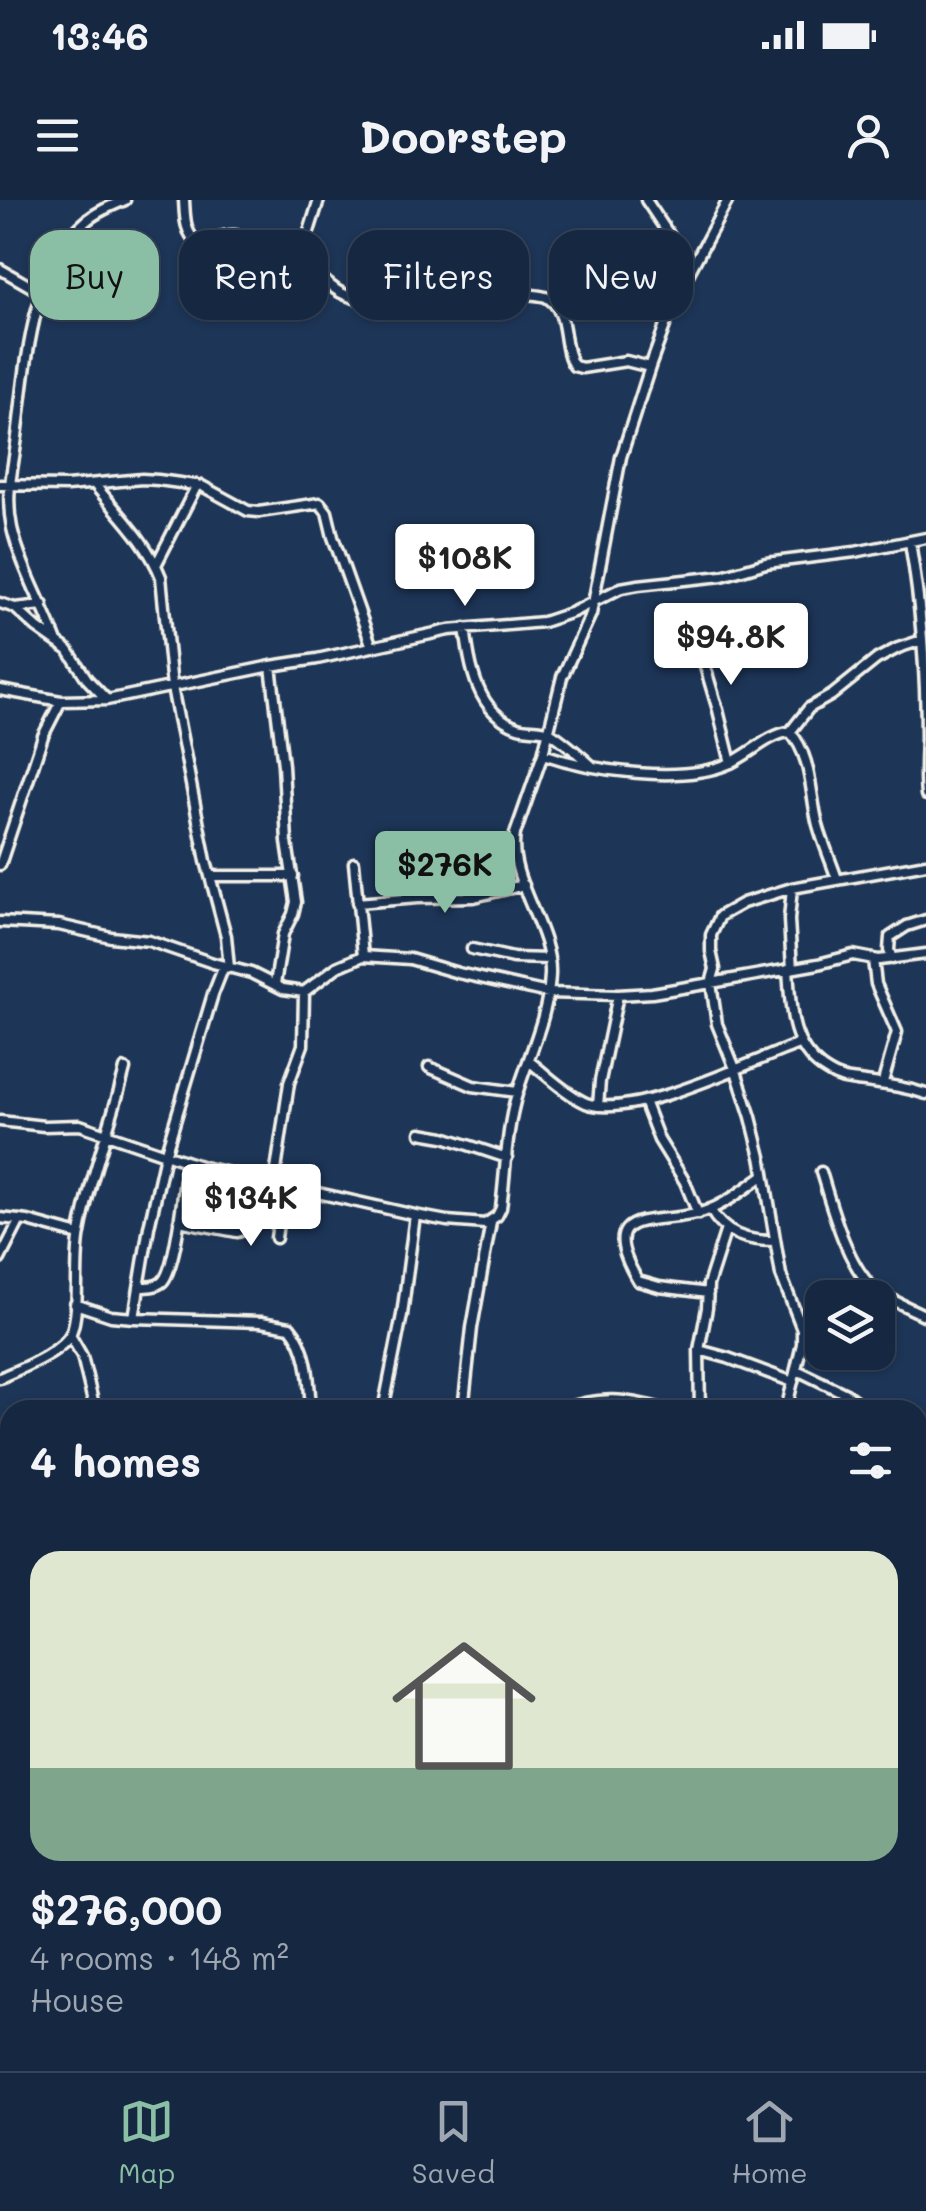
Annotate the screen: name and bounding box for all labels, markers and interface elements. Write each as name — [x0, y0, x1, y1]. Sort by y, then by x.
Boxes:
text: 13:46 — [50, 10, 149, 60]
text: Doorstep — [359, 106, 567, 164]
icon: menu — [30, 108, 85, 163]
icon: person — [841, 108, 896, 163]
chip: Buy — [30, 230, 159, 320]
chip: Rent — [179, 230, 328, 320]
chip: Filters — [348, 230, 529, 320]
chip: New — [549, 230, 693, 320]
pin: $108K — [395, 524, 535, 609]
text: $108K — [417, 535, 513, 577]
pin: $94.8K — [650, 603, 812, 688]
text: $94.8K — [676, 614, 786, 656]
pin: $276K — [375, 831, 515, 916]
text: $276K — [397, 842, 493, 884]
pin: $134K — [181, 1164, 321, 1249]
text: $134K — [204, 1175, 298, 1217]
map controls — [805, 1280, 895, 1370]
button: layers — [805, 1280, 895, 1370]
text: 4 homes — [30, 1433, 201, 1488]
icon: filters — [843, 1433, 898, 1488]
icon: home — [374, 1616, 554, 1796]
text: $276,000 — [30, 1881, 222, 1936]
text: 4 rooms · 148 m² — [30, 1936, 289, 1978]
text: House — [30, 1978, 125, 2020]
tab: Map — [118, 2094, 175, 2190]
tab: Saved — [412, 2094, 495, 2190]
tab: Home — [731, 2094, 808, 2190]

